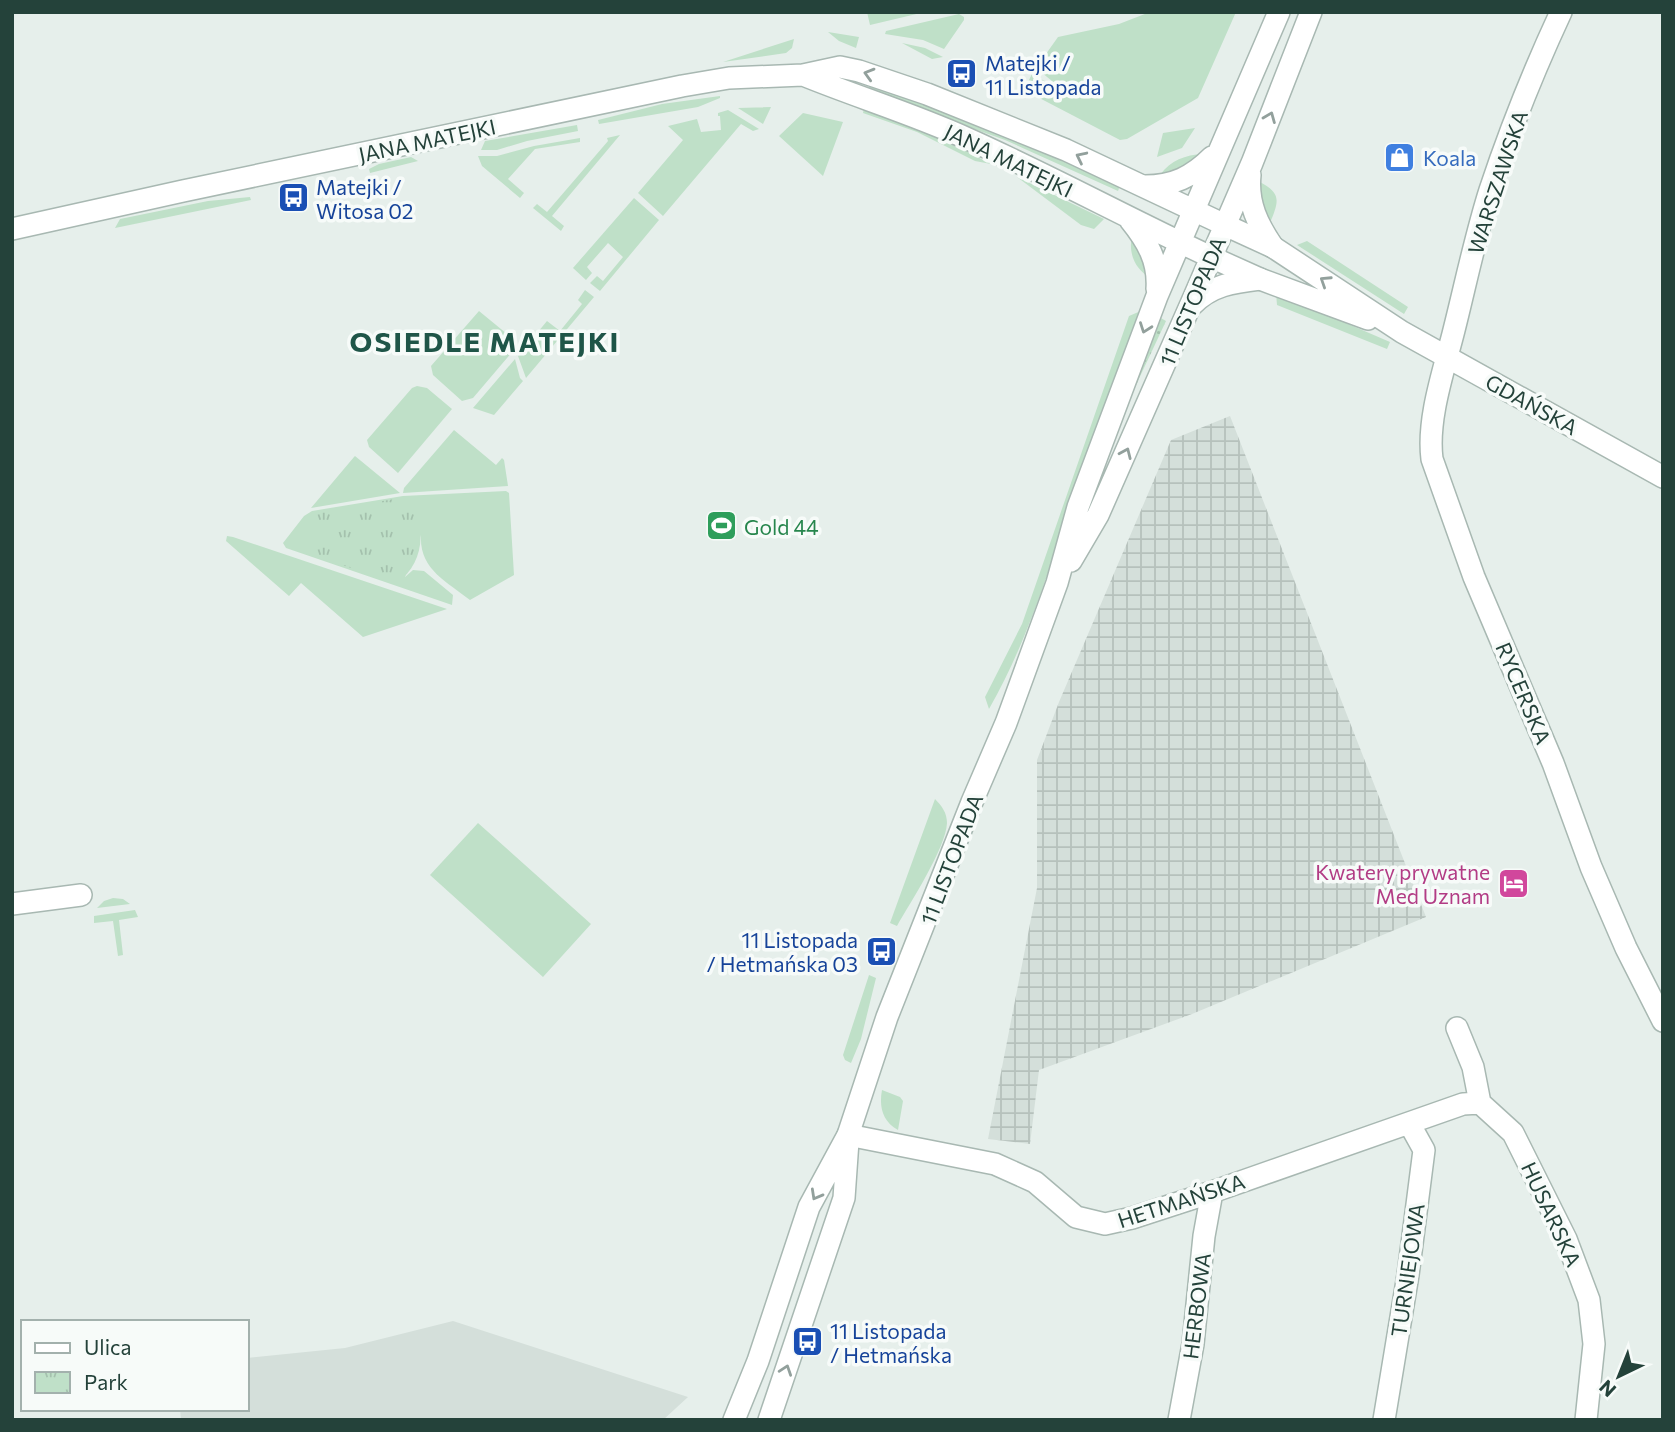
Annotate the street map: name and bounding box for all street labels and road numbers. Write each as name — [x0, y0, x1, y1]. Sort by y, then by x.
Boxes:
street label: WARSZAWSKA — [1462, 107, 1532, 257]
street label: JANA MATEJKI — [356, 113, 498, 167]
street label: JANA MATEJKI — [941, 118, 1077, 202]
street label: 11 LISTOPADA — [1154, 233, 1230, 369]
street label: GDAŃSKA — [1482, 368, 1582, 440]
street label: RYCERSKA — [1491, 638, 1557, 748]
street label: 11 LISTOPADA — [915, 790, 987, 928]
street label: HUSARSKA — [1517, 1158, 1587, 1270]
street label: HETMAŃSKA — [1114, 1168, 1248, 1232]
street label: TURNIEJOWA — [1385, 1202, 1429, 1338]
street label: HERBOWA — [1177, 1251, 1215, 1361]

